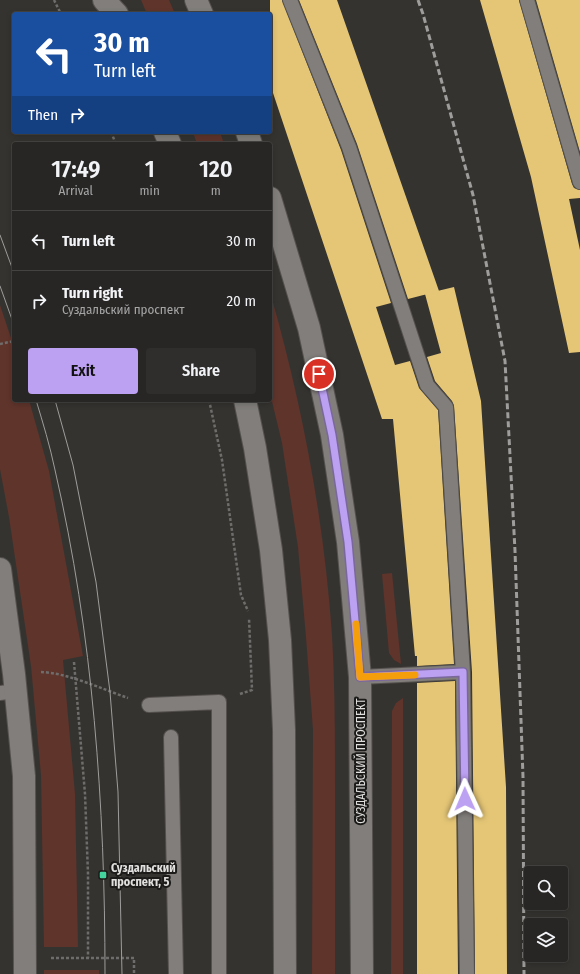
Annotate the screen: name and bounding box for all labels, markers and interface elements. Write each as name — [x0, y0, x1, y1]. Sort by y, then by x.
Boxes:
text: 30 m — [94, 26, 150, 59]
icon: left — [28, 28, 80, 80]
text: Turn left — [94, 60, 156, 82]
icon: right — [66, 104, 88, 126]
text: Then — [28, 106, 58, 124]
text: 17:49 — [51, 155, 100, 183]
text: 1 — [145, 155, 155, 183]
text: 120 — [199, 155, 233, 183]
text: Arrival — [59, 183, 93, 198]
text: min — [140, 183, 160, 198]
text: m — [211, 183, 221, 198]
icon: left — [28, 230, 50, 252]
text: Turn left — [62, 232, 115, 250]
text: 30 m — [226, 232, 256, 250]
text: Turn right — [62, 284, 123, 302]
icon: right — [28, 290, 50, 312]
text: 20 m — [227, 292, 256, 310]
text: Суздальский проспект — [62, 302, 185, 317]
button: Exit — [28, 348, 138, 394]
button: Share — [146, 348, 256, 394]
pin — [302, 357, 336, 391]
icon: arrive — [308, 363, 330, 385]
street label: СУЗДАЛЬСКИЙ ПРОСПЕКТ — [353, 698, 368, 824]
position arrow — [444, 778, 486, 820]
place label: Суздальский проспект, 5 — [111, 861, 176, 889]
map controls — [524, 866, 568, 962]
button: search — [524, 866, 568, 910]
marker: Суздальский проспект, 5 — [98, 870, 108, 880]
button: layers — [524, 918, 568, 962]

